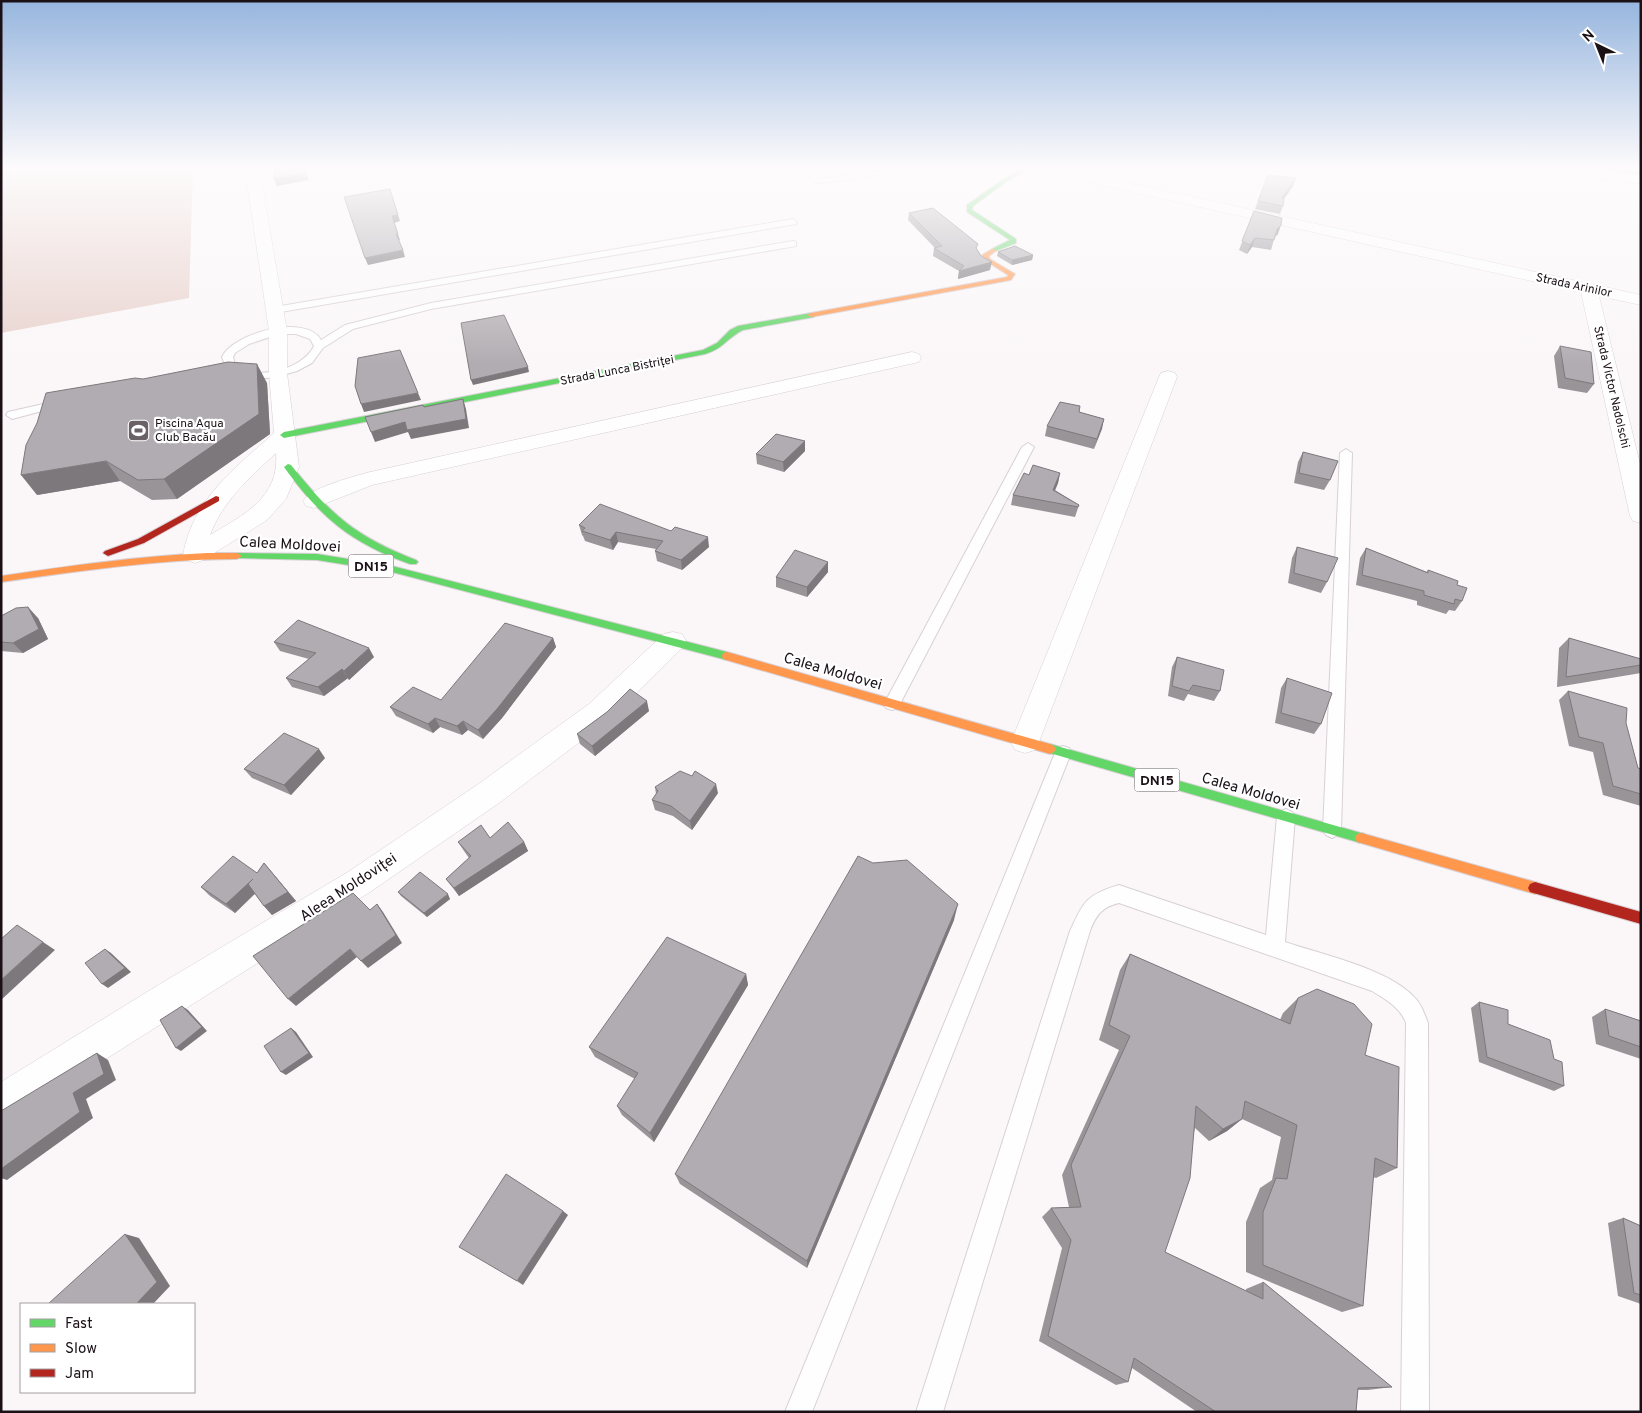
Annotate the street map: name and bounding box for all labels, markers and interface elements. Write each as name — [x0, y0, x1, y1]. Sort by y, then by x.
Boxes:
north arrow — [1572, 20, 1622, 70]
text: N — [1580, 27, 1599, 46]
street label: Strada Arinilor — [1534, 270, 1614, 302]
street label: Strada Victor Nadolschi — [1589, 324, 1633, 450]
street label: Strada Lunca Bistriței — [559, 352, 675, 390]
place label: Piscina Aqua Club Bacău — [155, 416, 224, 446]
sports icon: Piscina Aqua Club Bacău — [127, 418, 151, 442]
street label: Calea Moldovei — [239, 533, 341, 558]
road number: DN15 — [348, 554, 394, 578]
street label: Calea Moldovei — [781, 649, 884, 696]
road number: DN15 — [1134, 768, 1180, 792]
street label: Calea Moldovei — [1199, 769, 1302, 816]
street label: Aleea Moldoviței — [297, 850, 401, 927]
legend — [20, 1303, 195, 1393]
text: Fast — [65, 1315, 93, 1334]
text: Slow — [65, 1340, 97, 1359]
text: Jam — [65, 1365, 94, 1384]

